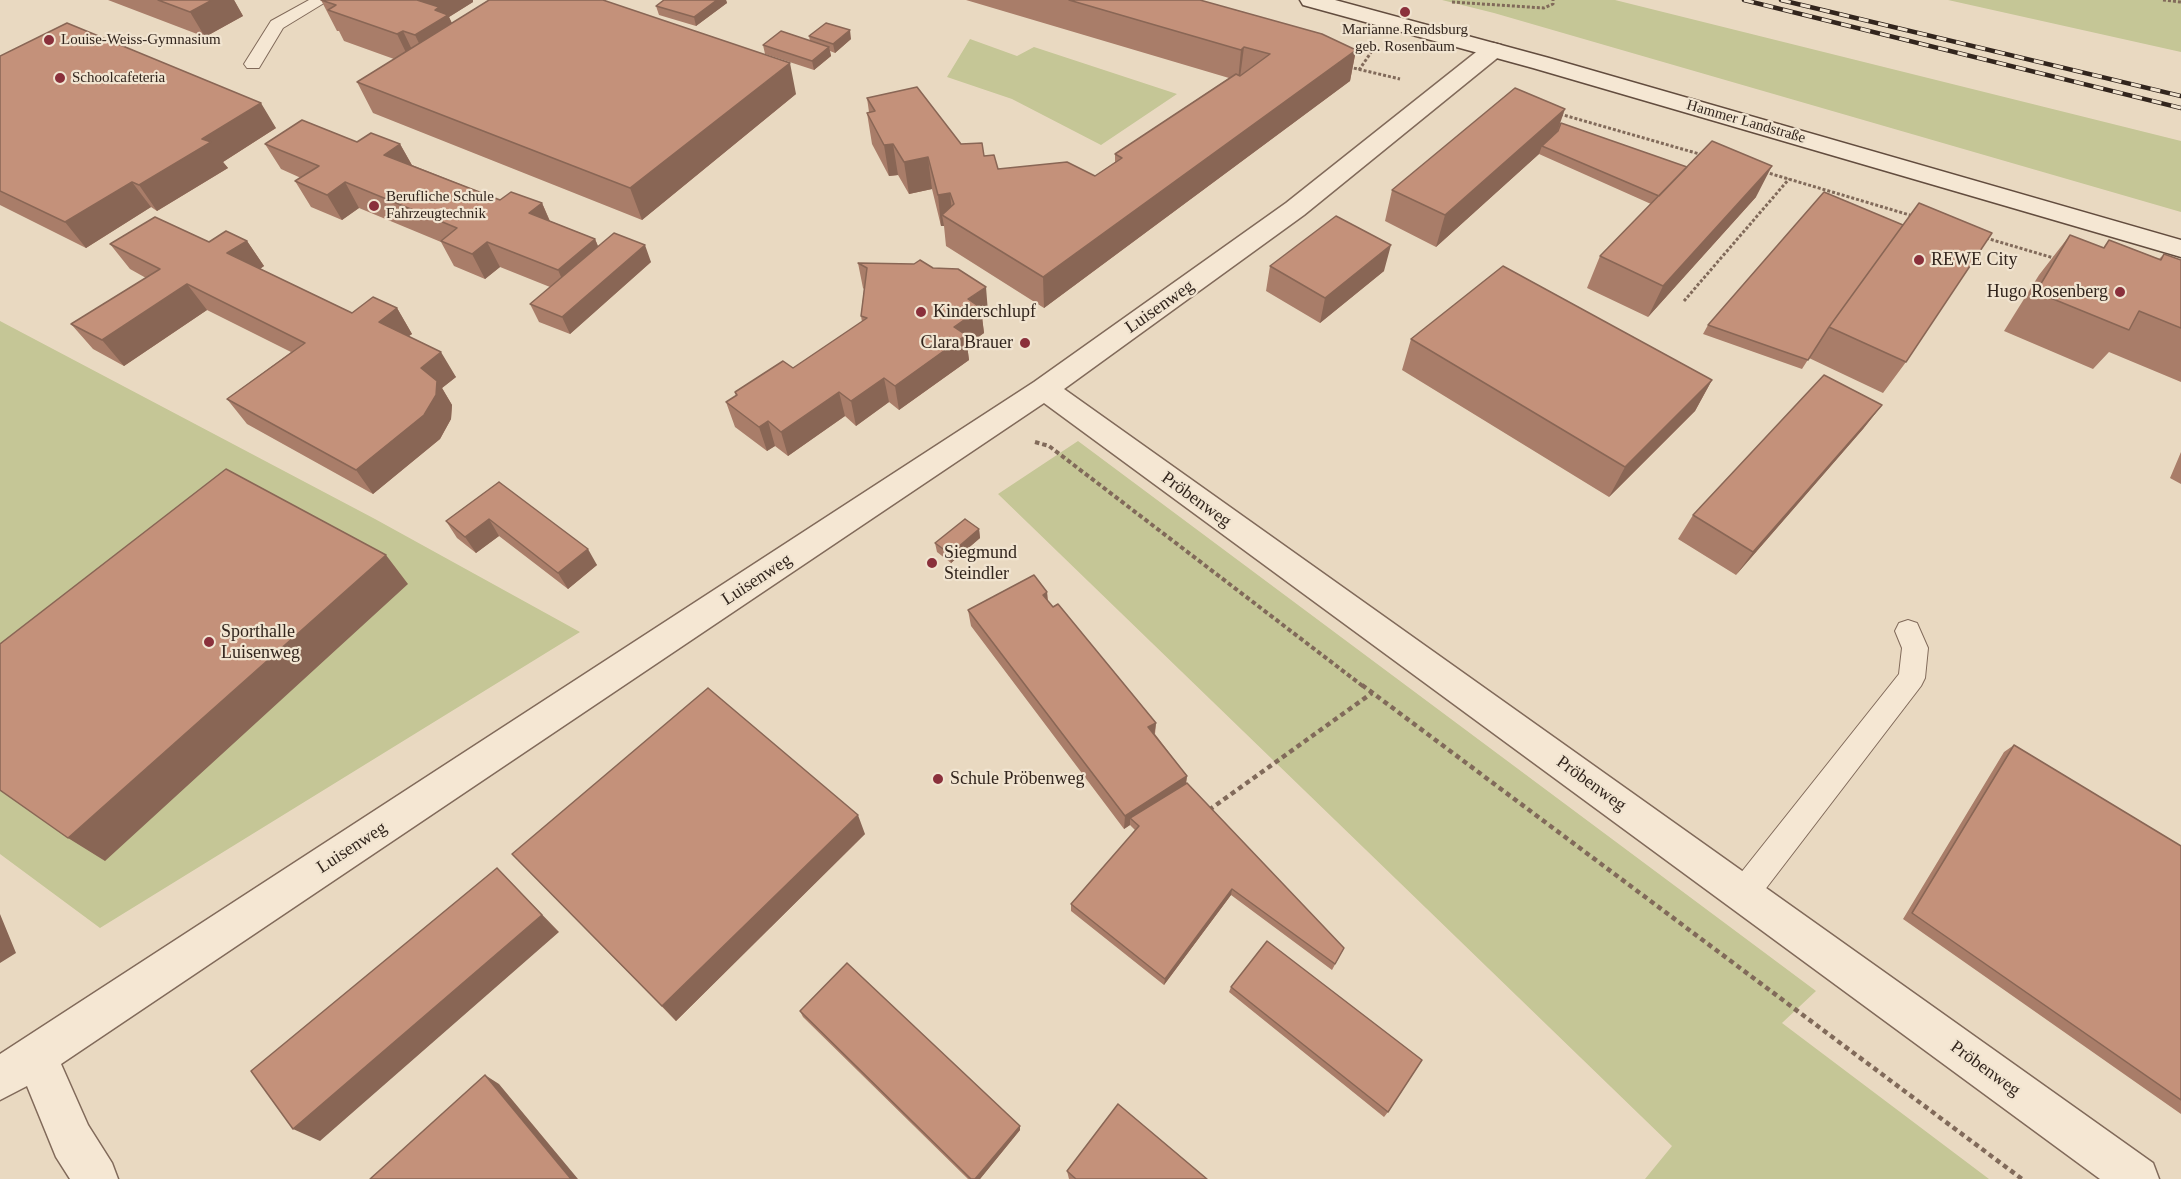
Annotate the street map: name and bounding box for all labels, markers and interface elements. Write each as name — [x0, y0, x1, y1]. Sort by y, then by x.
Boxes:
marker: Marianne Rendsburg geb. Rosenbaum — [1398, 5, 1412, 19]
place label: Marianne Rendsburg geb. Rosenbaum — [1342, 21, 1468, 56]
place label: Louise-Weiss-Gymnasium — [61, 31, 221, 49]
marker: Louise-Weiss-Gymnasium — [42, 33, 56, 47]
place label: Schoolcafeteria — [72, 69, 165, 87]
marker: Schoolcafeteria — [53, 71, 67, 85]
street label: Hammer Landstraße — [1684, 96, 1808, 148]
place label: Berufliche Schule Fahrzeugtechnik — [386, 188, 494, 223]
marker: Berufliche Schule Fahrzeugtechnik — [367, 199, 381, 213]
place label: REWE City — [1931, 249, 2017, 271]
marker: REWE City — [1912, 253, 1926, 267]
street label: Luisenweg — [1121, 276, 1199, 338]
place label: Hugo Rosenberg — [1987, 281, 2108, 303]
marker: Hugo Rosenberg — [2113, 285, 2127, 299]
place label: Kinderschlupf — [933, 301, 1036, 323]
marker: Kinderschlupf — [914, 305, 928, 319]
place label: Clara Brauer — [921, 332, 1013, 354]
marker: Clara Brauer — [1018, 336, 1032, 350]
street label: Pröbenweg — [1157, 467, 1235, 533]
place label: Siegmund Steindler — [944, 542, 1017, 584]
street label: Luisenweg — [718, 549, 796, 611]
marker: Siegmund Steindler — [925, 556, 939, 570]
place label: Sporthalle Luisenweg — [221, 621, 300, 664]
marker: Sporthalle Luisenweg — [202, 635, 216, 649]
street label: Pröbenweg — [1552, 751, 1630, 817]
place label: Schule Pröbenweg — [950, 768, 1084, 790]
marker: Schule Pröbenweg — [931, 772, 945, 786]
street label: Luisenweg — [313, 817, 391, 879]
street label: Pröbenweg — [1946, 1036, 2024, 1102]

